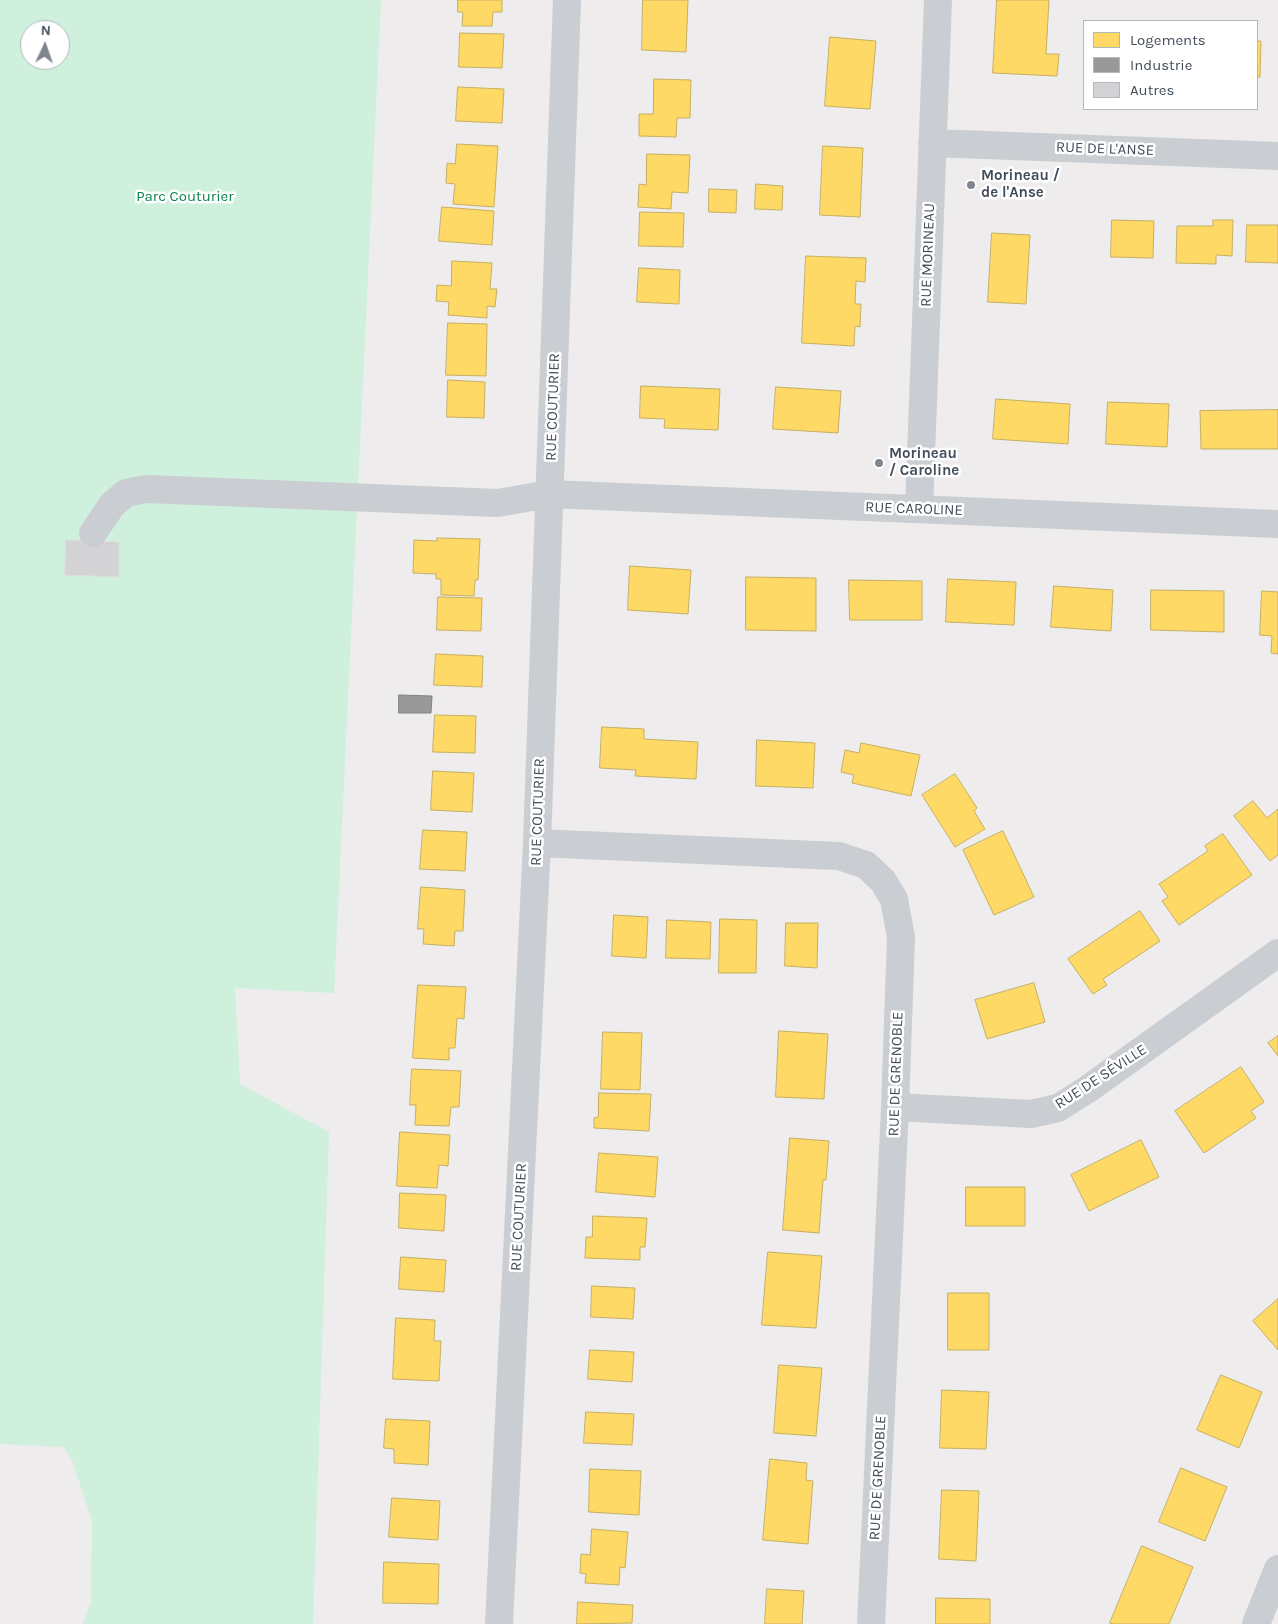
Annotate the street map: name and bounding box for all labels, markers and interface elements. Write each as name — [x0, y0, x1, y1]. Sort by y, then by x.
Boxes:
north arrow — [20, 20, 70, 70]
legend — [1083, 20, 1258, 110]
text: N — [40, 22, 51, 39]
text: Logements — [1130, 31, 1206, 49]
text: Industrie — [1130, 56, 1192, 74]
text: Autres — [1130, 81, 1174, 99]
street label: RUE DE L'ANSE — [1056, 138, 1154, 160]
place label: Morineau / de l'Anse — [981, 167, 1060, 202]
marker: Morineau / de l'Anse — [965, 179, 977, 191]
park label: Parc Couturier — [136, 188, 234, 206]
street label: RUE MORINEAU — [917, 203, 939, 307]
street label: RUE COUTURIER — [542, 353, 564, 461]
place label: Morineau / Caroline — [889, 445, 959, 480]
marker: Morineau / Caroline — [873, 457, 885, 469]
street label: RUE CAROLINE — [865, 498, 963, 520]
street label: RUE COUTURIER — [527, 758, 549, 866]
street label: RUE DE GRENOBLE — [885, 1011, 907, 1137]
street label: RUE DE SÉVILLE — [1052, 1041, 1150, 1113]
street label: RUE COUTURIER — [507, 1163, 531, 1271]
street label: RUE DE GRENOBLE — [866, 1415, 890, 1541]

